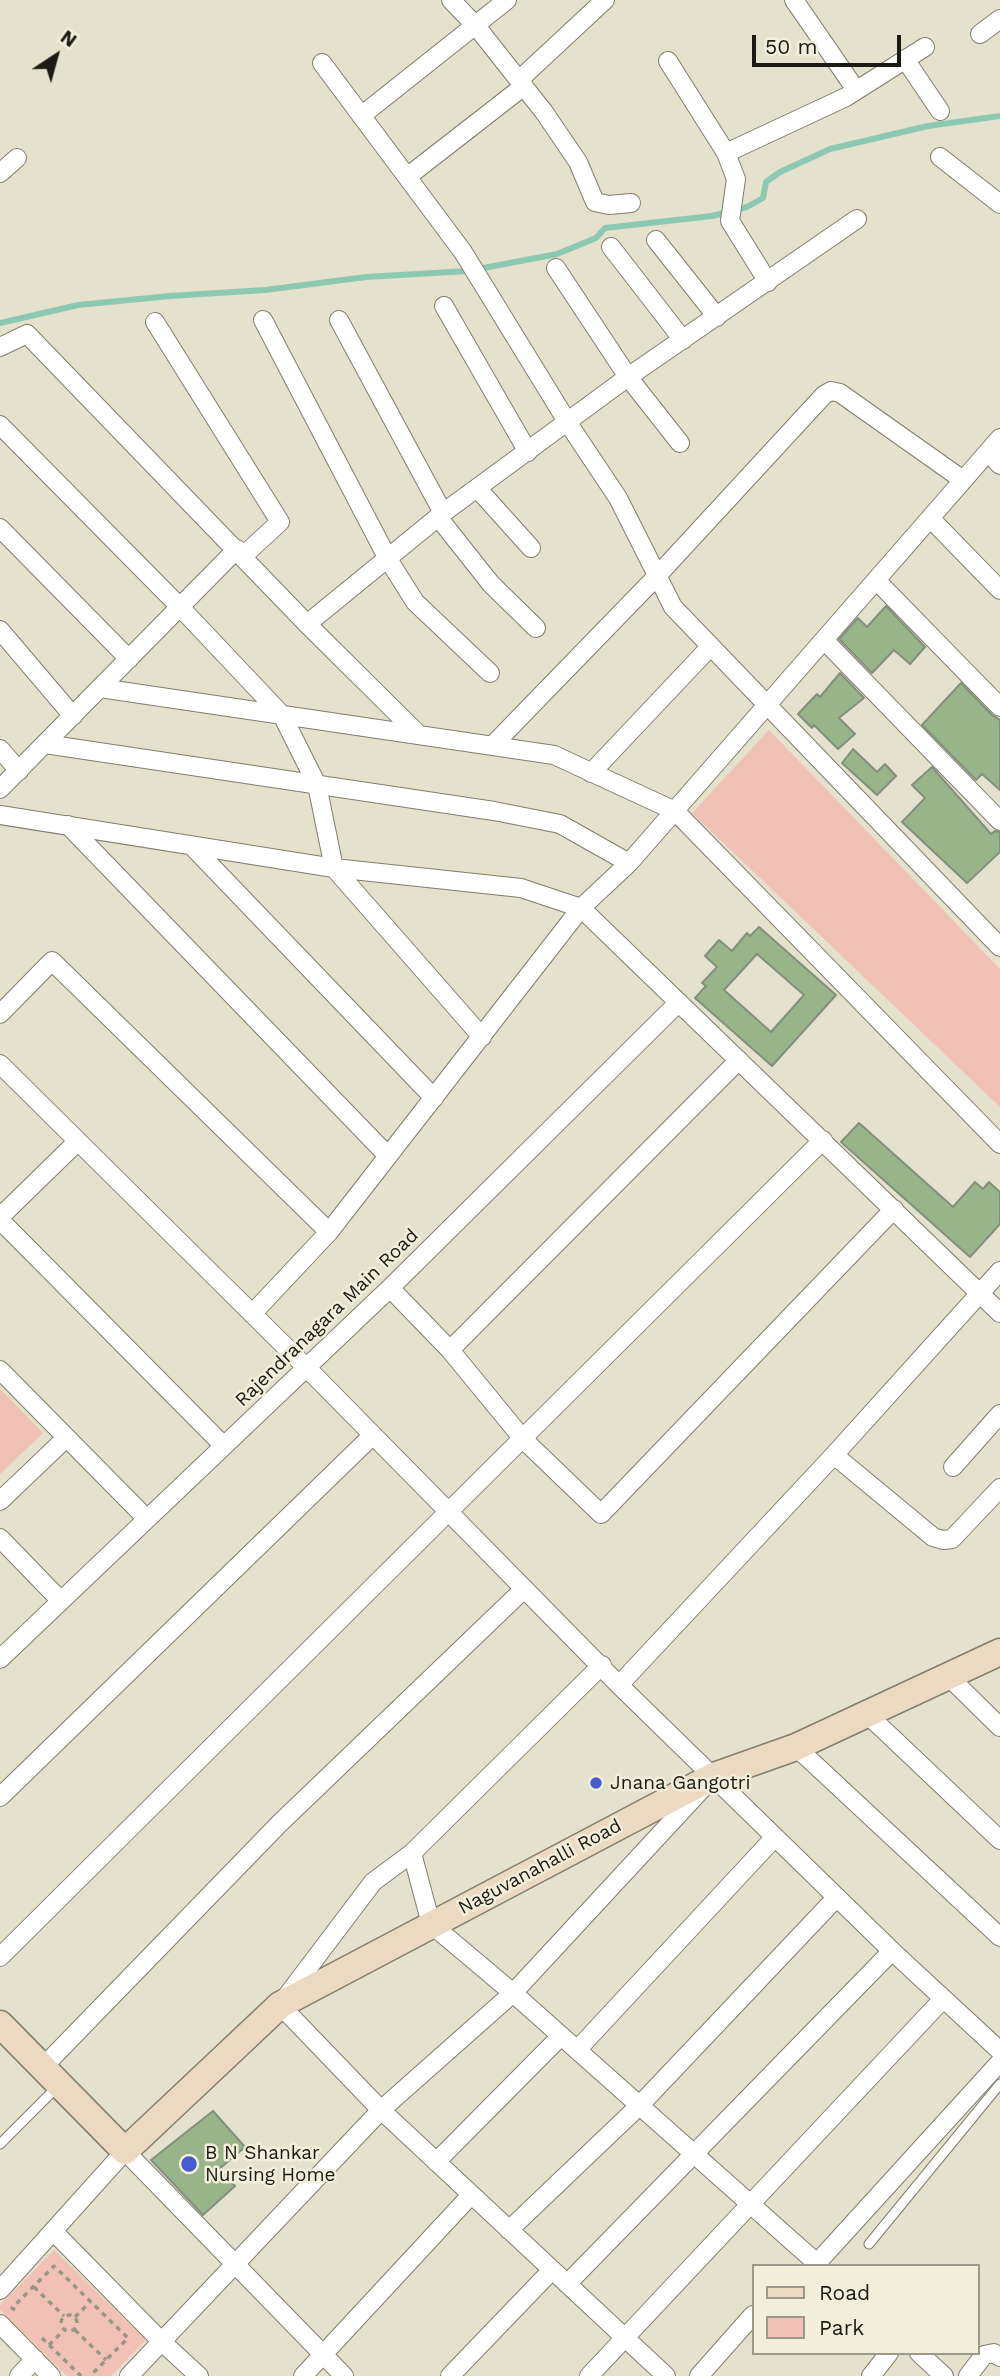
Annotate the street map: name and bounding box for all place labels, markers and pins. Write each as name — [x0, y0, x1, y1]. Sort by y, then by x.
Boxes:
place label: Jnana Gangotri — [610, 1772, 751, 1794]
marker: Jnana Gangotri — [588, 1775, 604, 1791]
place label: B N Shankar Nursing Home — [205, 2142, 336, 2186]
marker: B N Shankar Nursing Home — [179, 2154, 199, 2174]

